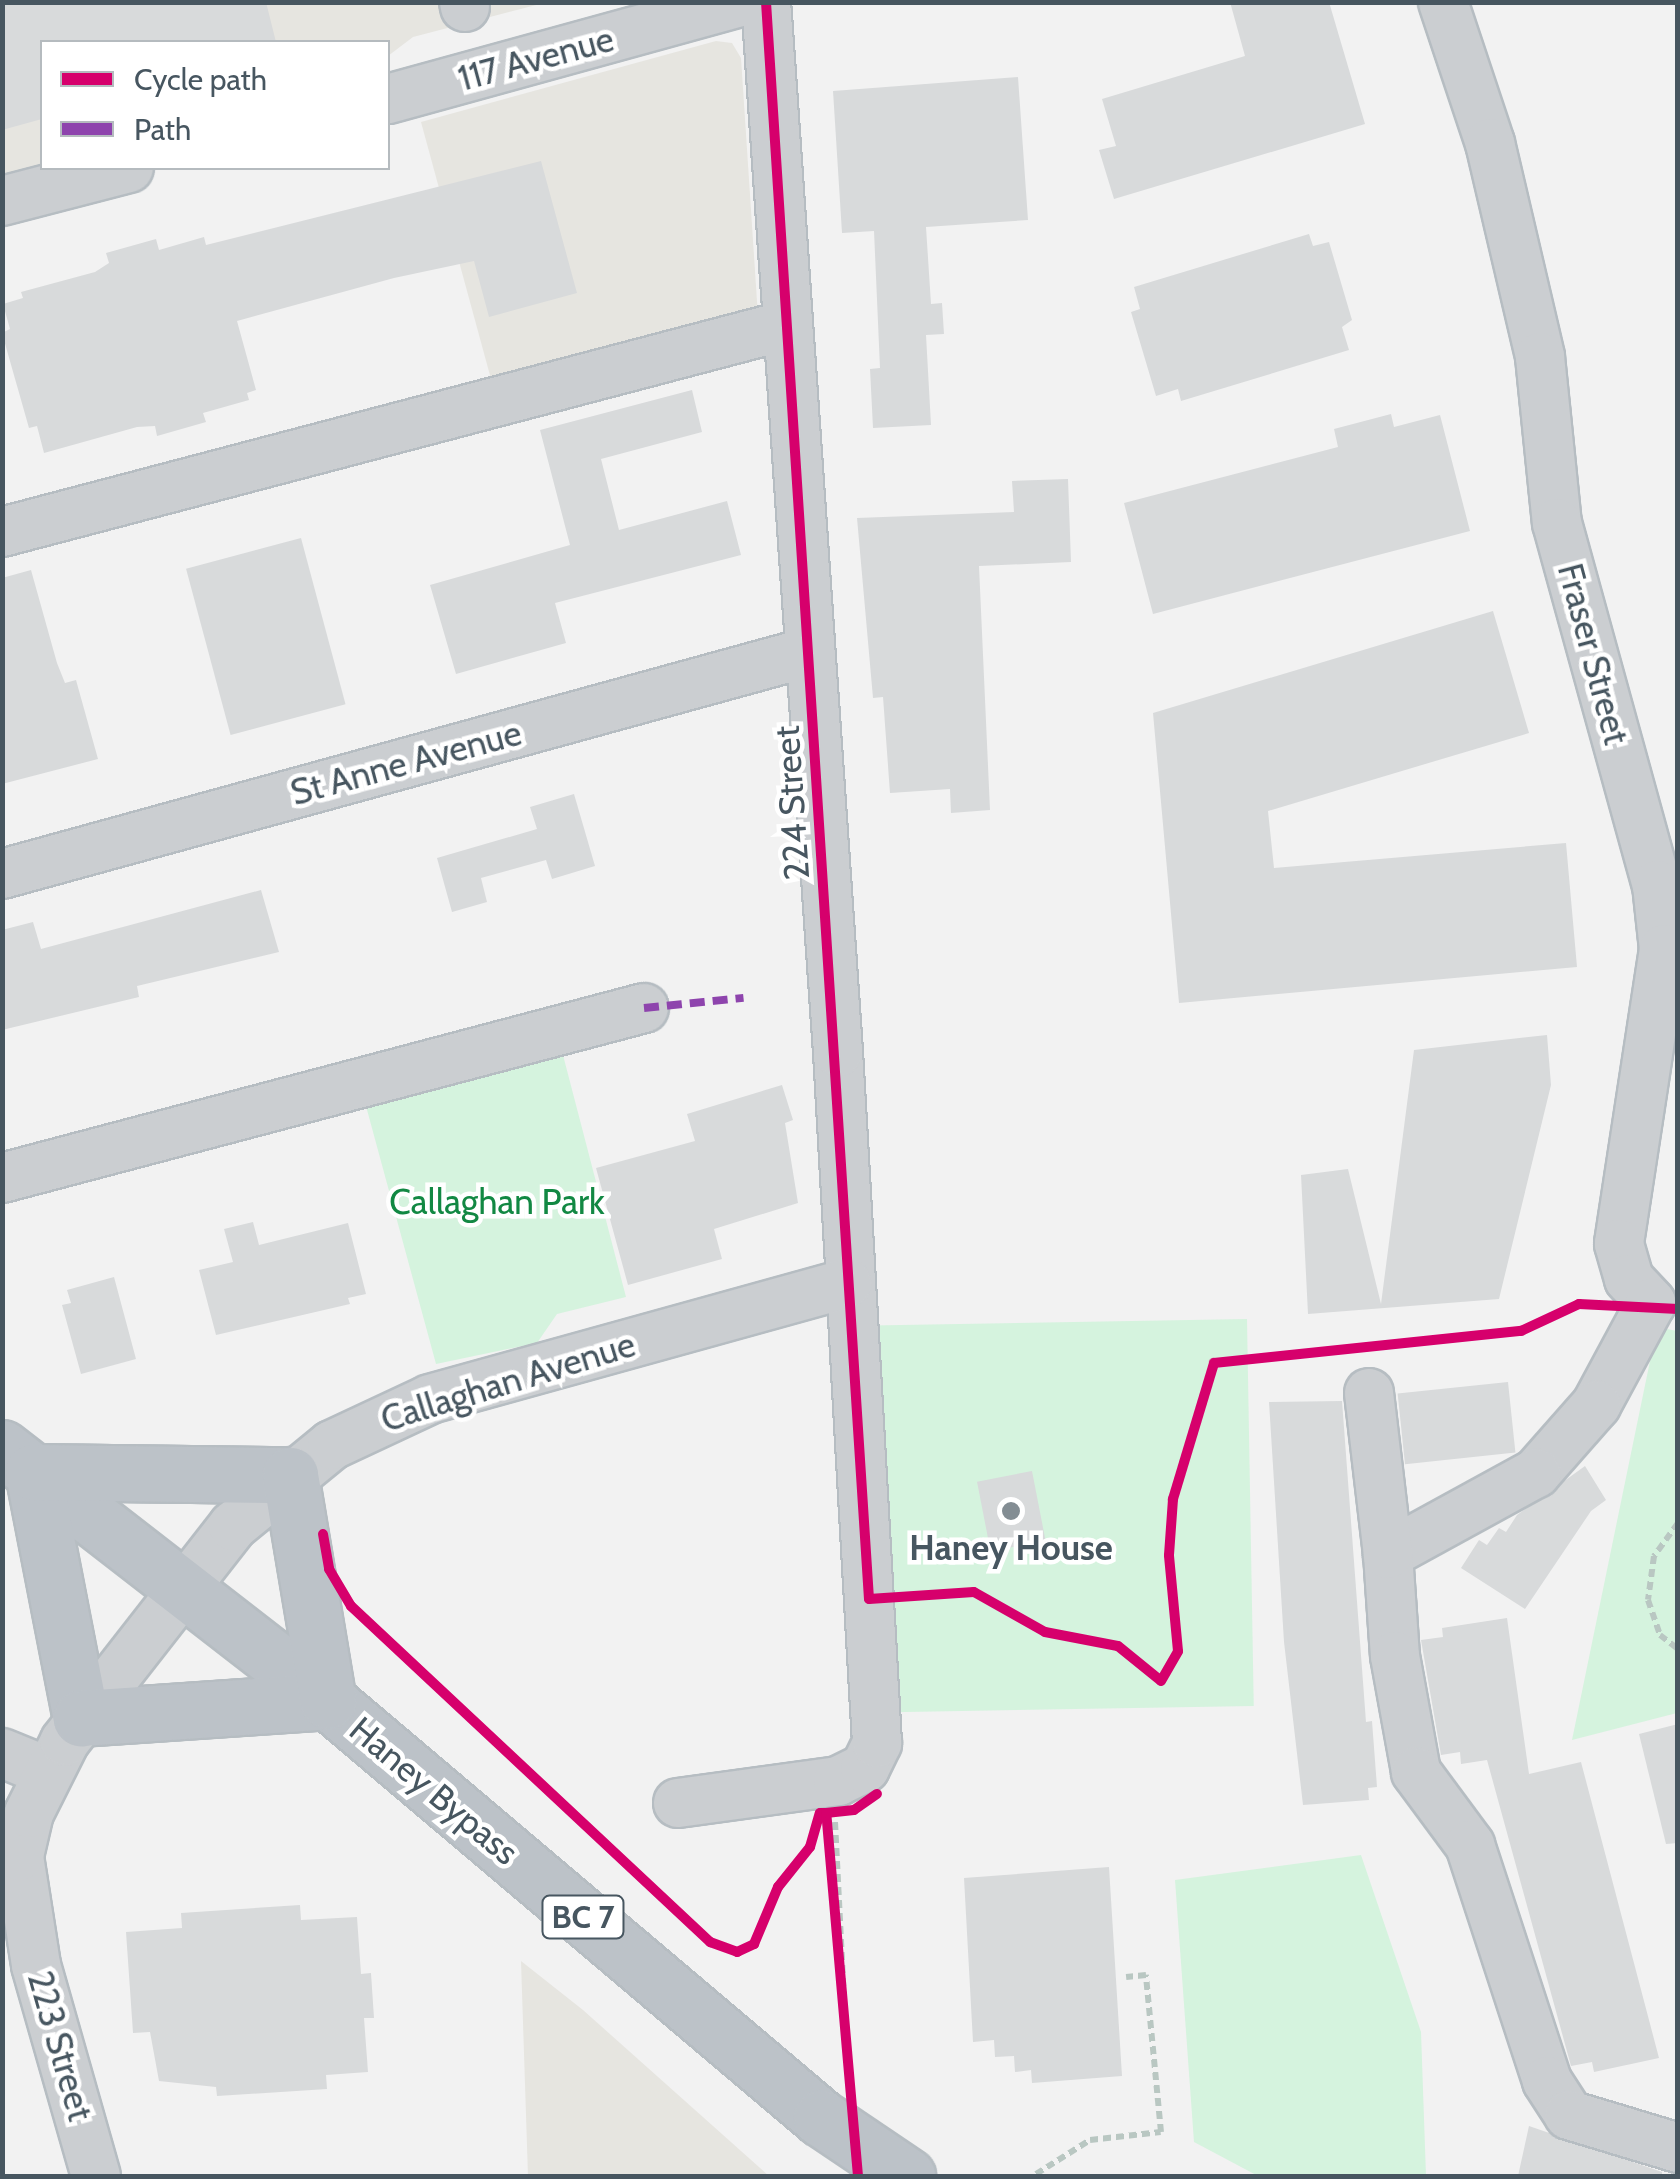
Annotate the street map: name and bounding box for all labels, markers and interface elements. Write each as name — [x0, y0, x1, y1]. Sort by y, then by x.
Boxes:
street label: 117 Avenue — [454, 18, 618, 100]
legend — [40, 40, 390, 170]
text: Cycle path — [134, 61, 267, 98]
text: Path — [134, 111, 191, 148]
street label: Fraser Street — [1549, 559, 1637, 749]
street label: St Anne Avenue — [286, 712, 526, 814]
street label: 224 Street — [766, 724, 818, 882]
park label: Callaghan Park — [389, 1181, 605, 1223]
street label: Callaghan Avenue — [376, 1323, 640, 1441]
marker: Haney House — [1000, 1500, 1022, 1522]
place label: Haney House — [909, 1527, 1113, 1569]
street label: Haney Bypass — [341, 1708, 527, 1874]
road number: BC 7 — [540, 1890, 626, 1944]
street label: 223 Street — [19, 1966, 101, 2126]

